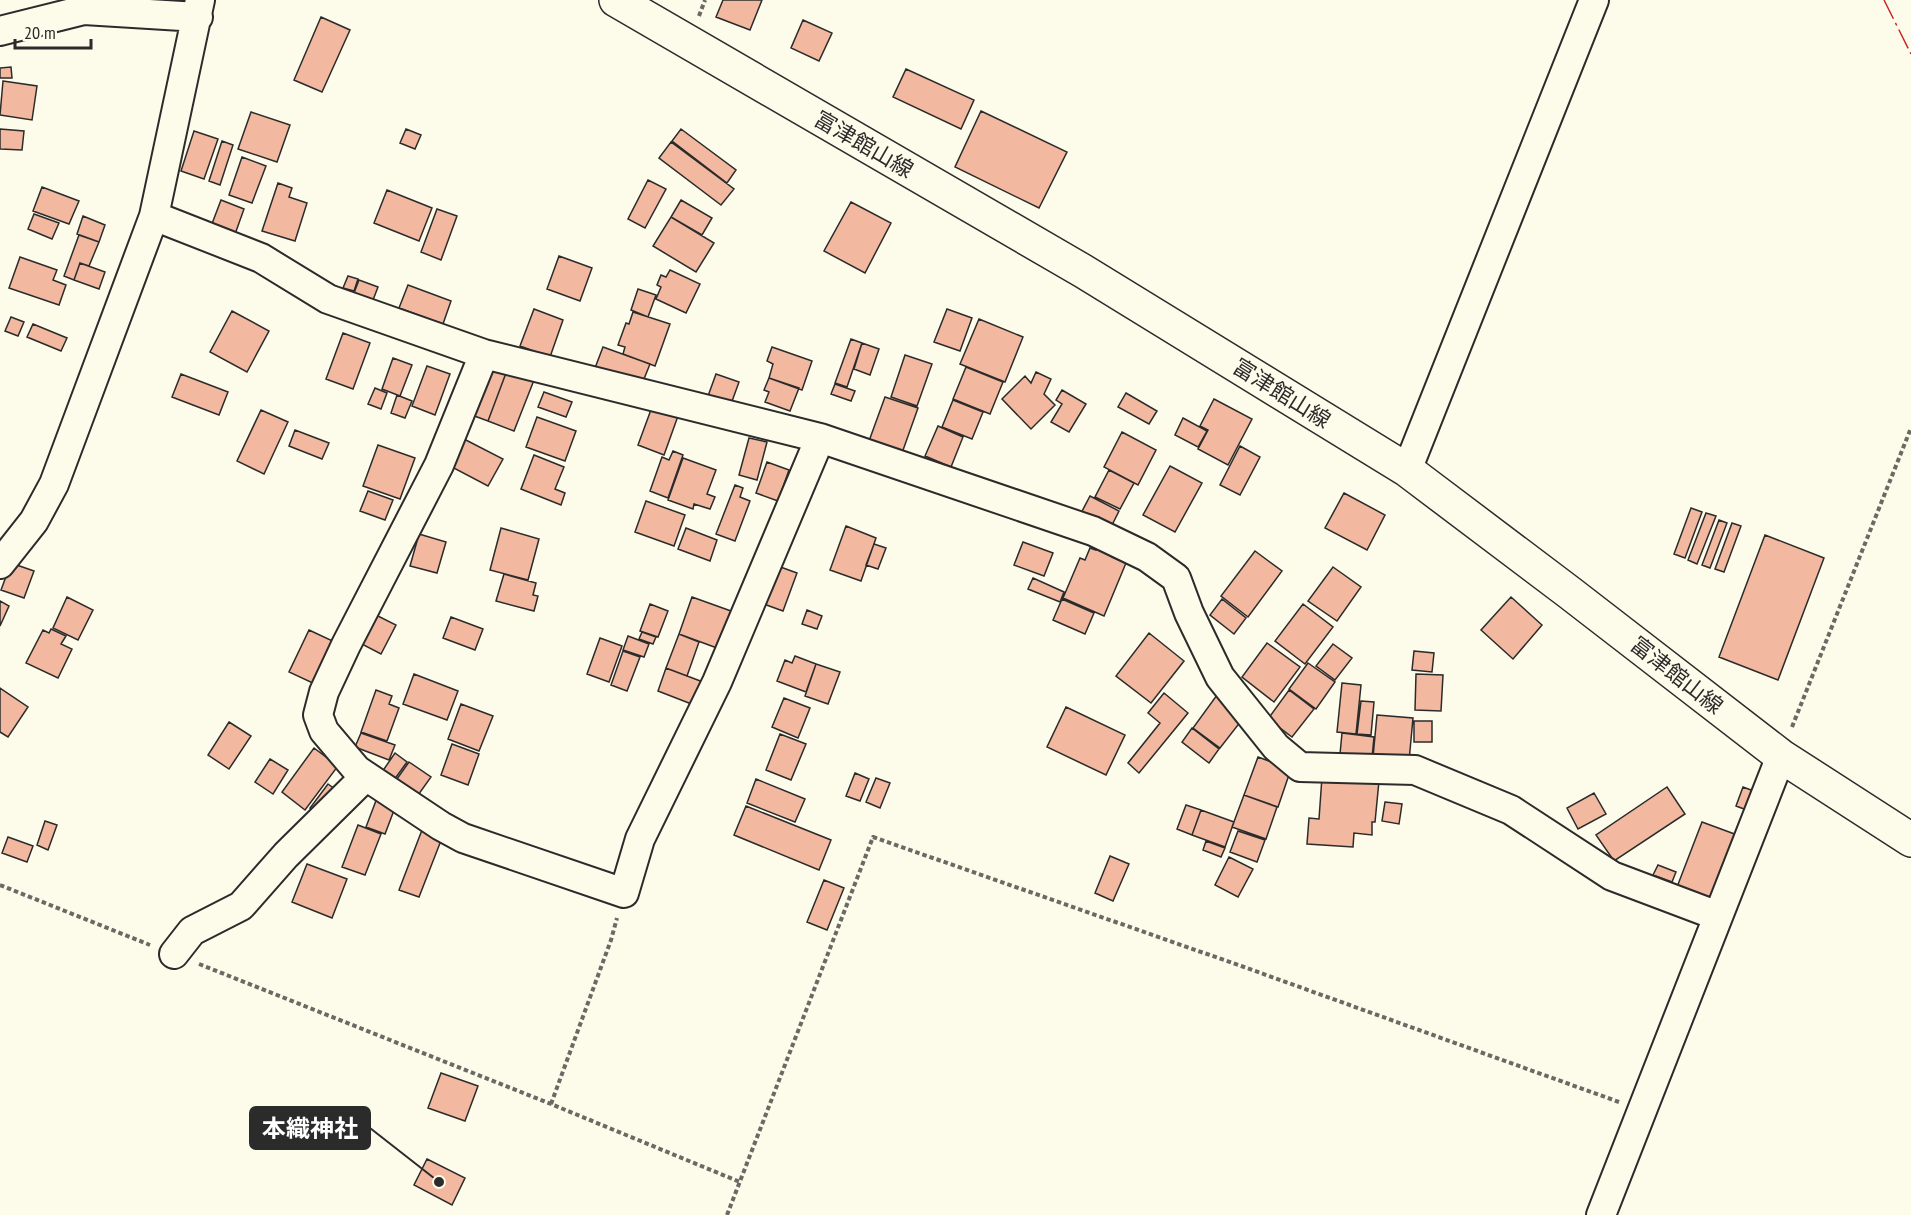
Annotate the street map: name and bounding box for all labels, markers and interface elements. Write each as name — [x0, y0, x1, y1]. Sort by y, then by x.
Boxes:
scale bar — [15, 12, 92, 50]
text: 20 m — [24, 21, 56, 44]
street label: 富津館山線 — [809, 104, 919, 184]
street label: 富津館山線 — [1228, 352, 1336, 434]
street label: 富津館山線 — [1625, 630, 1729, 720]
callout: 本織神社 — [250, 1107, 370, 1149]
text: 本織神社 — [262, 1113, 358, 1144]

